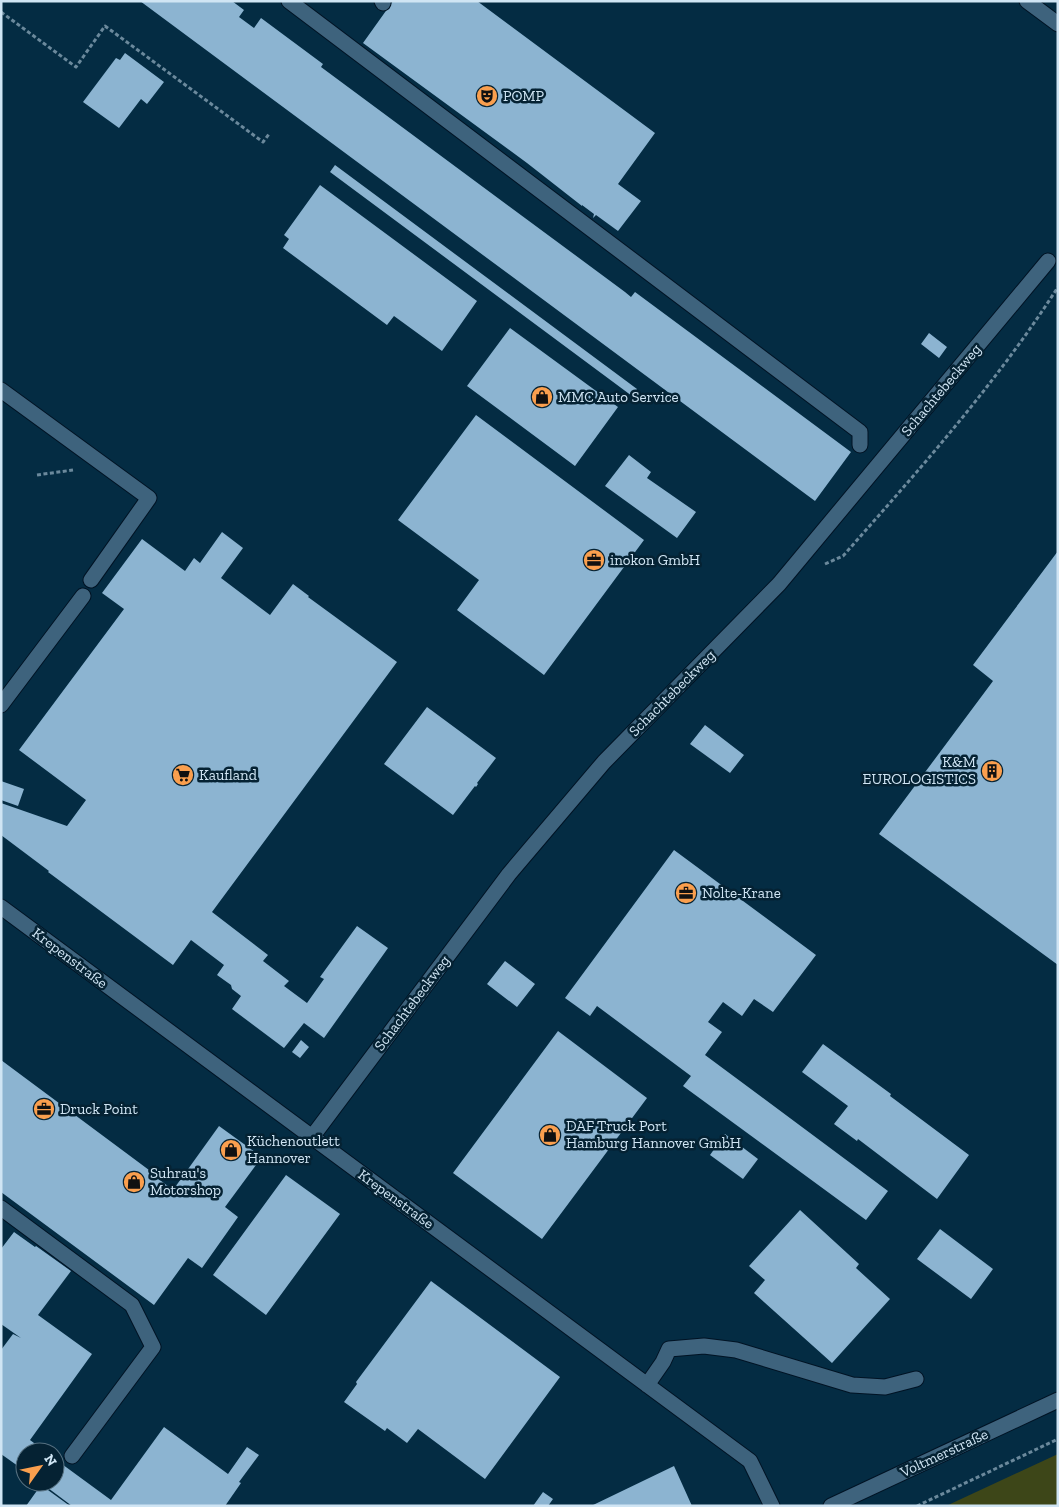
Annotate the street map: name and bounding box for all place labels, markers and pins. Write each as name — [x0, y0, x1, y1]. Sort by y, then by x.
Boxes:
theatre icon: POMP — [475, 84, 499, 108]
place label: POMP — [503, 87, 545, 105]
shop icon: MMC Auto Service — [530, 385, 554, 409]
place label: MMC Auto Service — [558, 388, 679, 406]
office icon: inokon GmbH — [582, 548, 606, 572]
place label: inokon GmbH — [610, 551, 700, 569]
place label: K&M EUROLOGISTICS — [863, 753, 976, 788]
building icon: K&M EUROLOGISTICS — [980, 759, 1004, 783]
supermarket icon: Kaufland — [171, 763, 195, 787]
place label: Kaufland — [199, 766, 258, 784]
office icon: Nolte-Krane — [674, 881, 698, 905]
place label: Nolte-Krane — [702, 884, 781, 902]
office icon: Druck Point — [32, 1097, 56, 1121]
place label: Druck Point — [60, 1100, 138, 1118]
place label: DAF Truck Port Hamburg Hannover GmbH — [566, 1117, 741, 1152]
shop icon: DAF Truck Port Hamburg Hannover GmbH — [538, 1123, 562, 1147]
place label: Küchenoutlett Hannover — [247, 1132, 340, 1167]
shop icon: Küchenoutlett Hannover — [219, 1138, 243, 1162]
place label: Suhrau's Motorshop — [150, 1164, 221, 1199]
shop icon: Suhrau's Motorshop — [122, 1170, 146, 1194]

